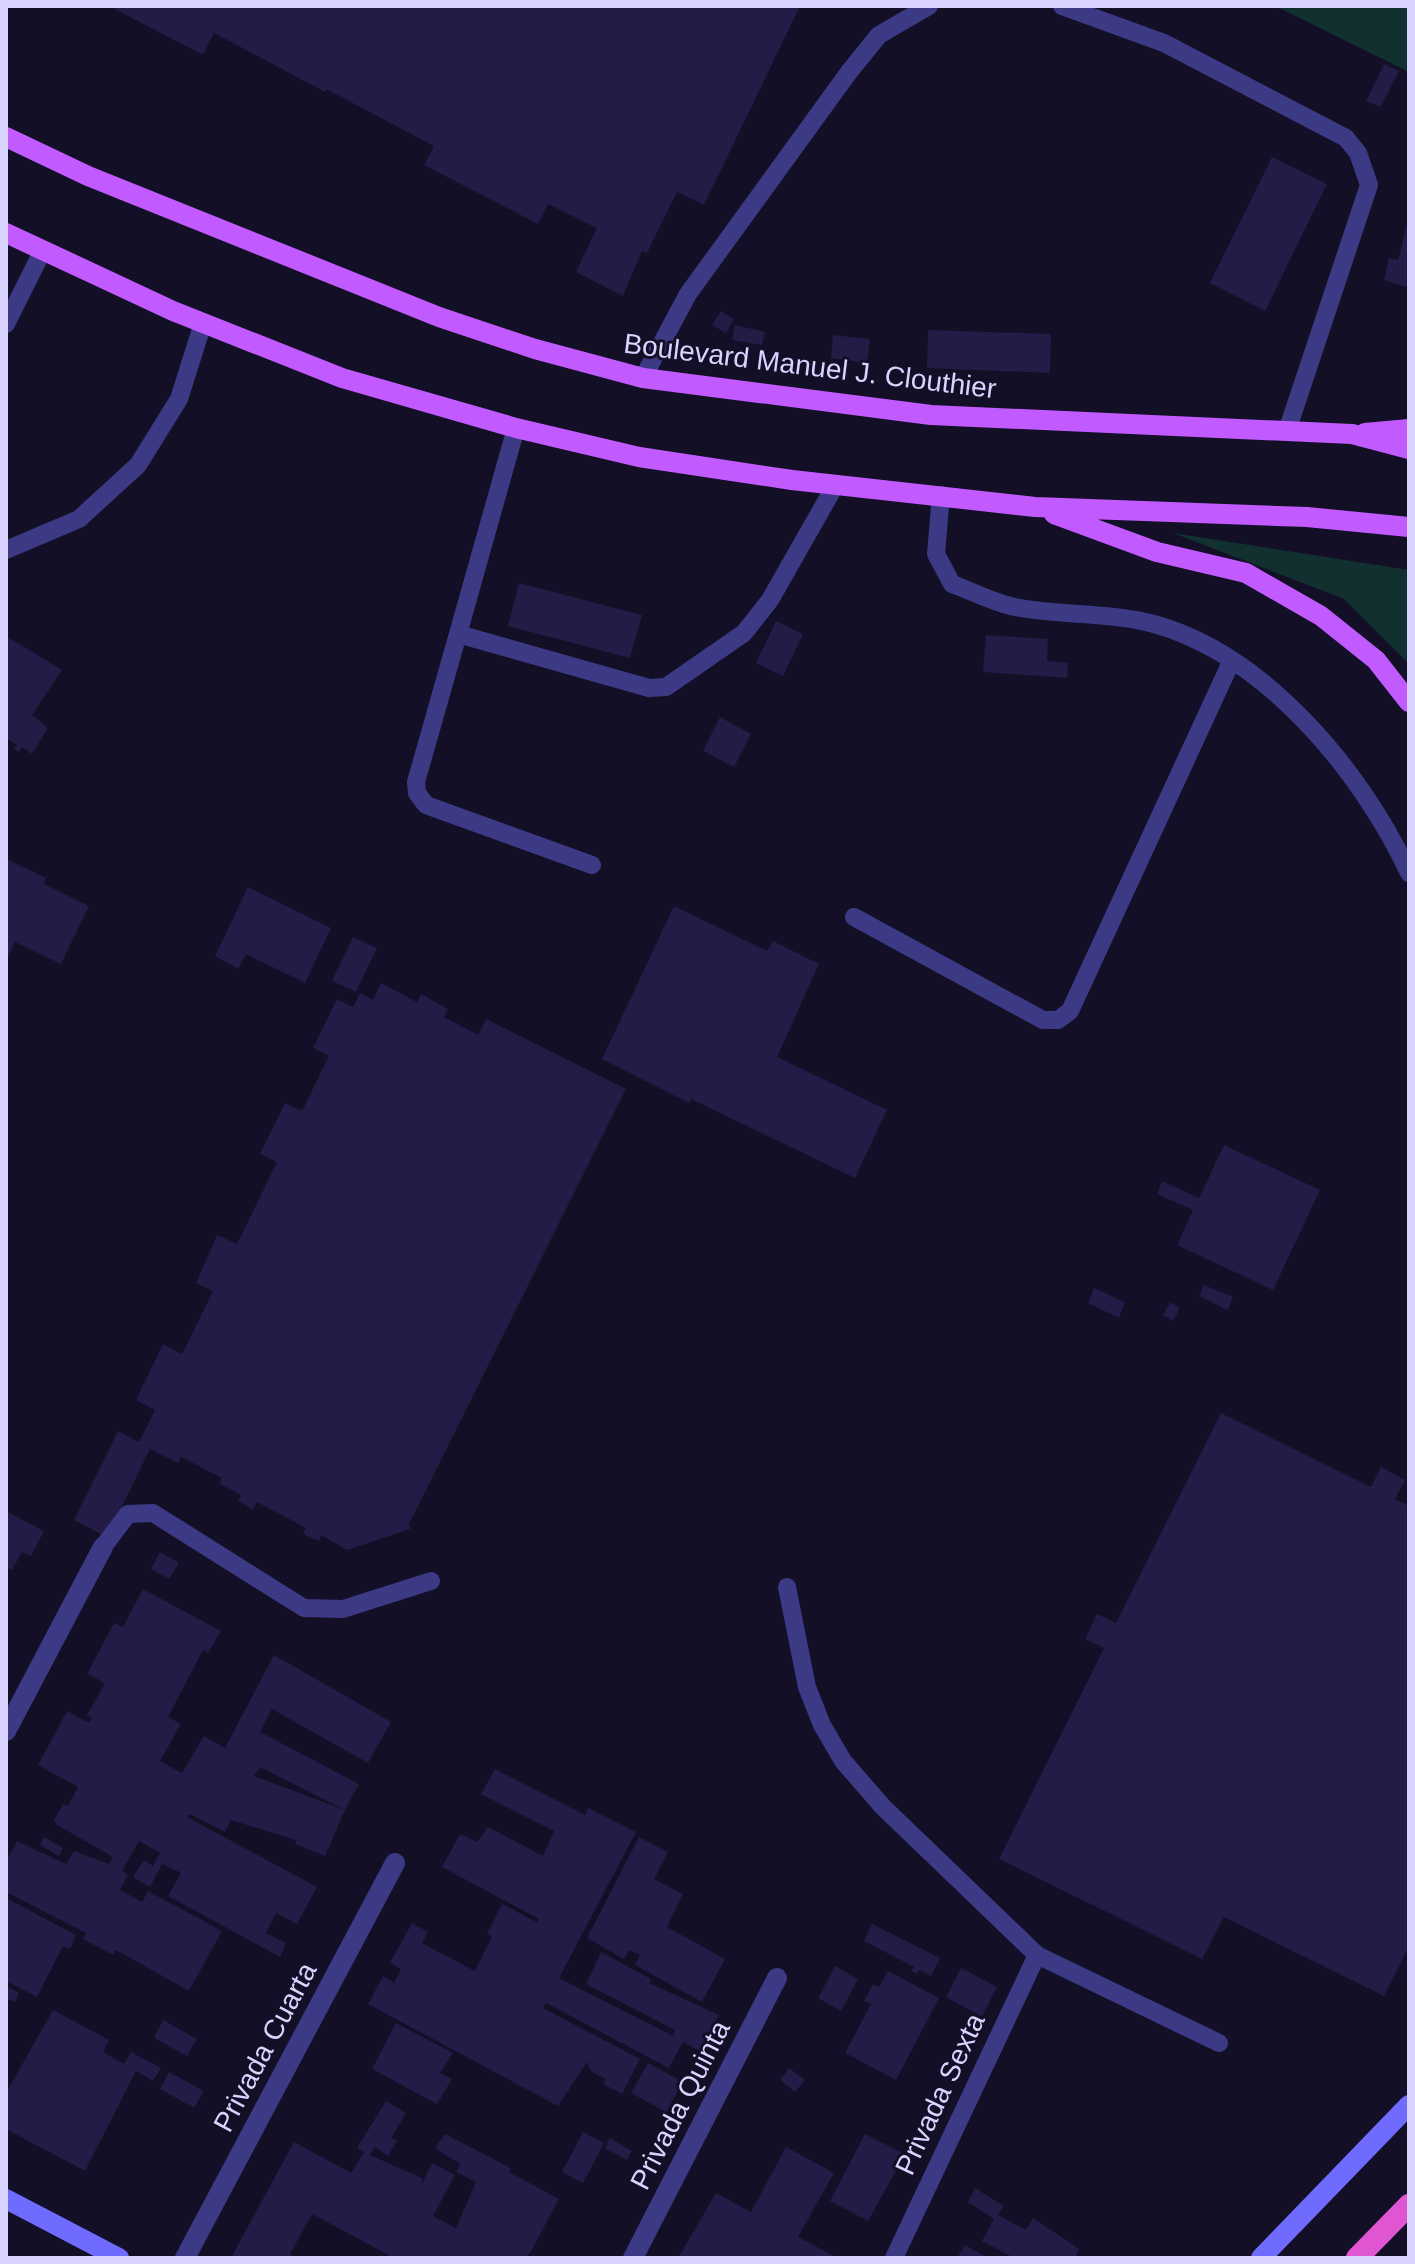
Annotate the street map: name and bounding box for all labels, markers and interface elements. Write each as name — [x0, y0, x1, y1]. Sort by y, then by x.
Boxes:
street label: Boulevard Manuel J. Clouthier — [622, 328, 998, 404]
street label: Privada Cuarta — [207, 1957, 323, 2137]
street label: Privada Sexta — [889, 2008, 991, 2180]
street label: Privada Quinta — [624, 2015, 736, 2195]

